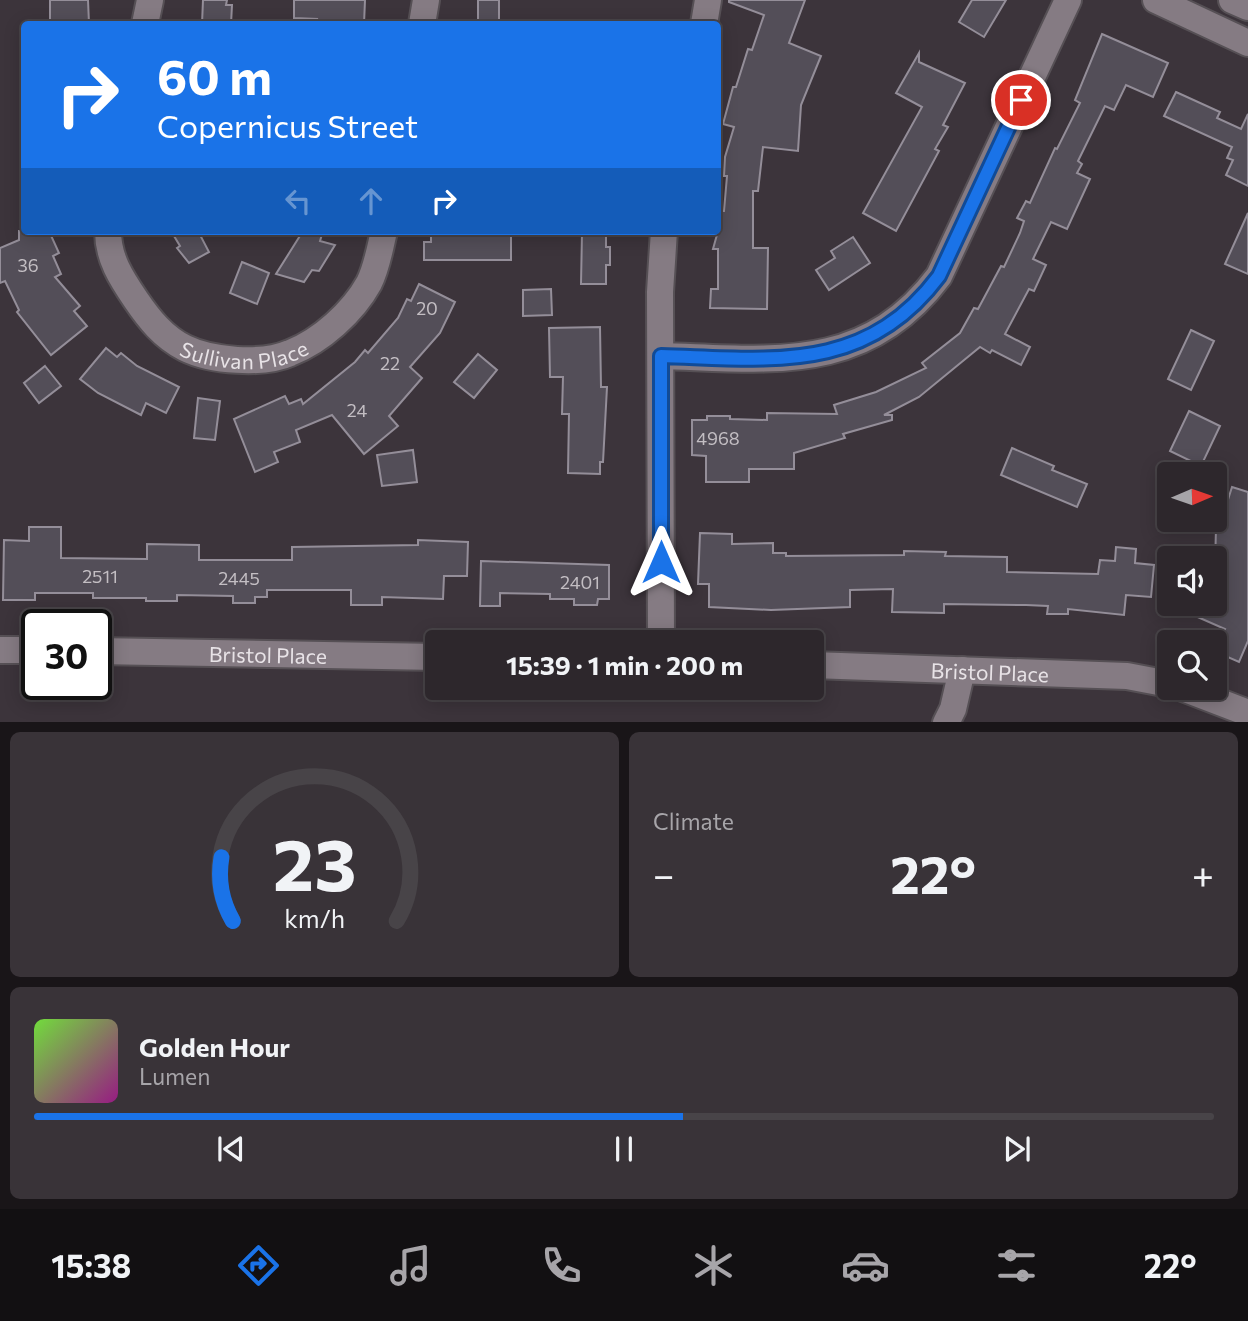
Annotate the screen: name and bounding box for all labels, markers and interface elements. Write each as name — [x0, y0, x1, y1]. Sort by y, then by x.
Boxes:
text: 60 m — [157, 45, 272, 105]
icon: right — [42, 49, 133, 140]
pin — [991, 70, 1051, 130]
icon: arrive — [1002, 81, 1040, 119]
text: Copernicus Street — [157, 105, 418, 145]
icon: left — [279, 182, 317, 220]
icon: ahead — [352, 182, 390, 220]
icon: right — [425, 182, 463, 220]
house number: 36 — [17, 254, 39, 276]
house number: 20 — [416, 297, 438, 319]
street label: Sullivan Place — [177, 334, 312, 373]
house number: 22 — [380, 352, 400, 374]
house number: 24 — [347, 399, 367, 421]
house number: 4968 — [696, 427, 740, 449]
north arrow — [1157, 462, 1227, 532]
map controls — [1157, 462, 1227, 700]
position arrow — [624, 525, 698, 599]
button: sound — [1157, 546, 1227, 616]
house number: 2511 — [82, 565, 118, 587]
house number: 2445 — [218, 567, 260, 589]
house number: 2401 — [560, 571, 600, 593]
speed limit sign: 30 — [21, 609, 112, 700]
button: search — [1157, 630, 1227, 700]
street label: Bristol Place — [209, 640, 327, 668]
text: 15:39 · 1 min · 200 m — [506, 649, 743, 680]
street label: Bristol Place — [930, 657, 1049, 686]
text: Climate — [653, 807, 734, 835]
text: 23 — [273, 817, 356, 906]
text: 22° — [890, 841, 976, 905]
text: − — [653, 850, 675, 897]
text: + — [1192, 850, 1214, 897]
text: km/h — [284, 902, 345, 932]
text: Golden Hour — [139, 1031, 290, 1062]
text: Lumen — [139, 1062, 210, 1090]
icon: previous — [212, 1130, 250, 1168]
icon: pause — [605, 1130, 643, 1168]
icon: next — [998, 1130, 1036, 1168]
icon: directions — [234, 1241, 283, 1290]
icon: music — [386, 1241, 435, 1290]
icon: phone — [537, 1241, 586, 1290]
icon: climate — [689, 1241, 738, 1290]
icon: car — [841, 1241, 890, 1290]
icon: filters — [992, 1241, 1041, 1290]
text: 15:38 — [51, 1245, 131, 1285]
text: 22° — [1144, 1245, 1197, 1285]

